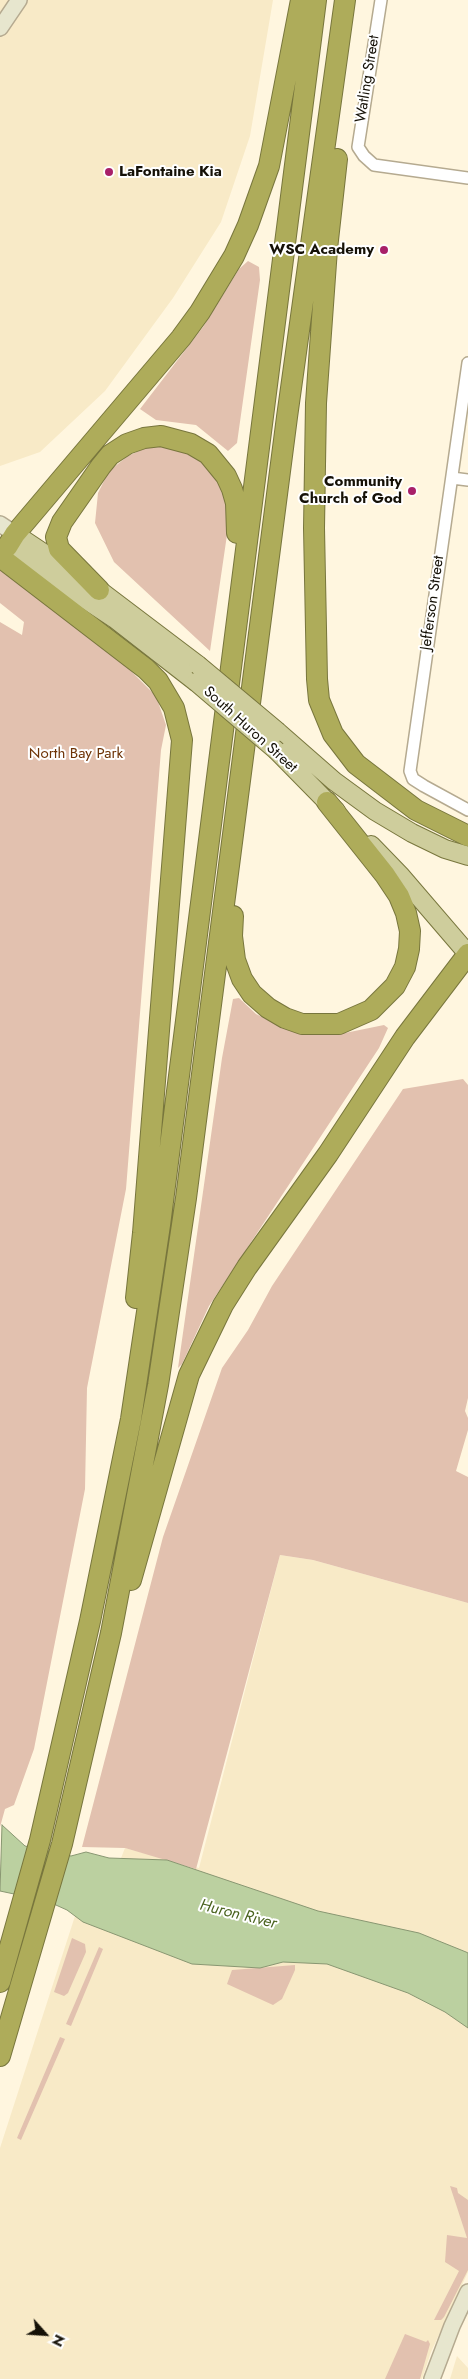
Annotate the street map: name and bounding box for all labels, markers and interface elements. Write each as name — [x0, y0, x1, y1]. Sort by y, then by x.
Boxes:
street label: Watling Street — [352, 34, 384, 124]
place label: LaFontaine Kia — [119, 163, 222, 181]
marker: LaFontaine Kia — [103, 166, 115, 178]
place label: WSC Academy — [269, 241, 374, 259]
marker: WSC Academy — [378, 244, 390, 256]
place label: Community Church of God — [299, 473, 402, 508]
marker: Community Church of God — [406, 485, 418, 497]
street label: Jefferson Street — [417, 555, 449, 651]
street label: South Huron Street — [199, 683, 301, 777]
park label: North Bay Park — [29, 745, 123, 763]
water label: Huron River — [198, 1896, 278, 1934]
north arrow — [20, 2309, 70, 2359]
text: N — [47, 2331, 70, 2350]

